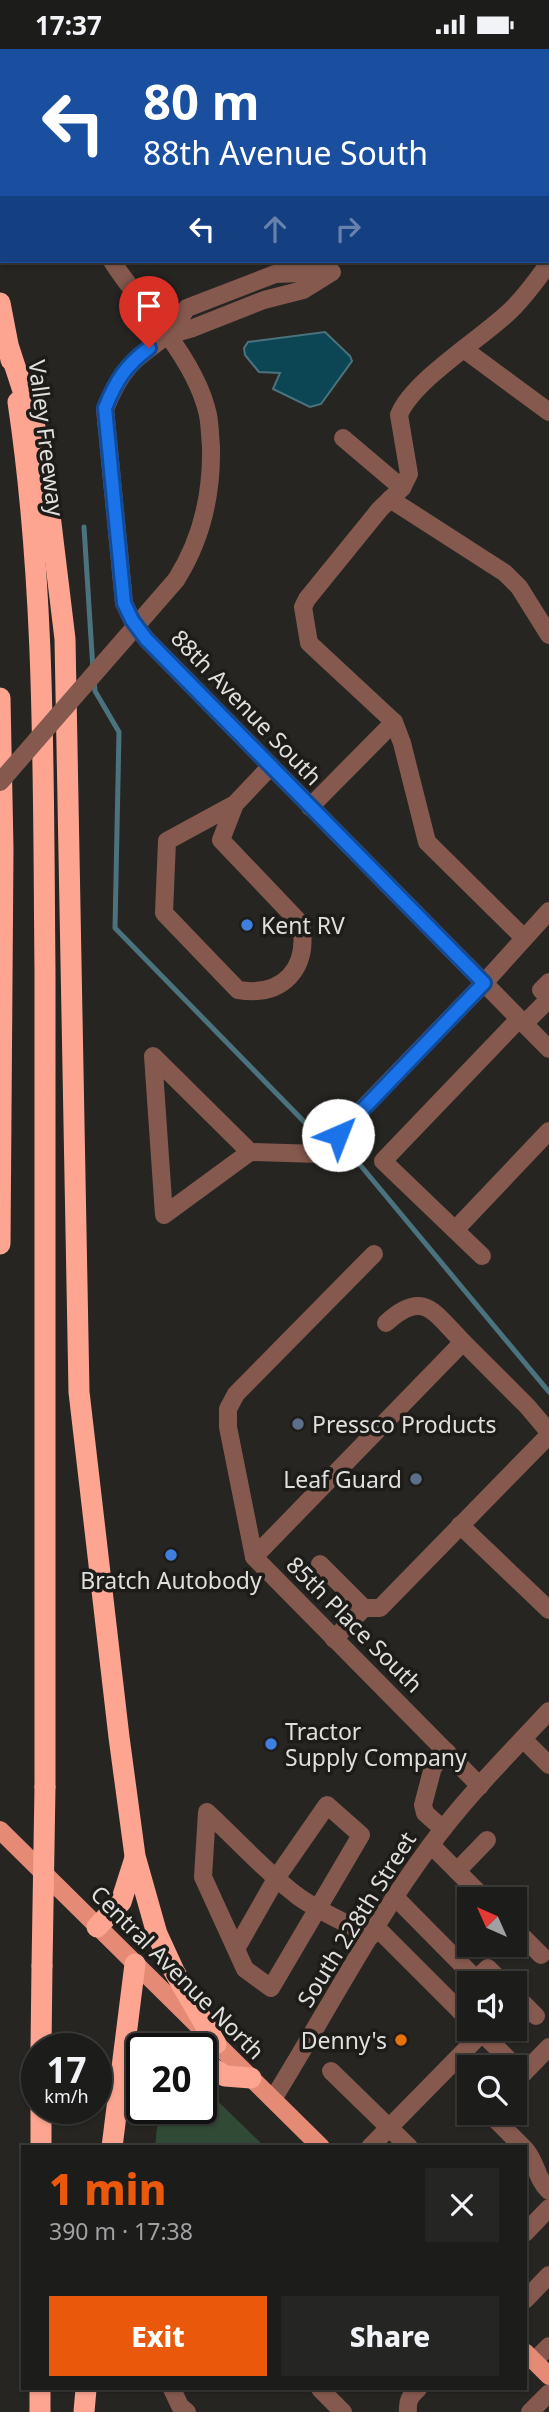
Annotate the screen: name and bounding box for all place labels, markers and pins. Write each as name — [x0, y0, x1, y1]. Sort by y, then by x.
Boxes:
pin — [119, 276, 179, 348]
place label: Kent RV — [261, 909, 345, 941]
marker: Kent RV — [239, 917, 255, 933]
place label: Pressco Products — [312, 1408, 496, 1440]
marker: Pressco Products — [290, 1416, 306, 1432]
place label: Leaf Guard — [283, 1463, 402, 1495]
marker: Leaf Guard — [408, 1471, 424, 1487]
marker: Bratch Autobody — [163, 1547, 179, 1563]
place label: Bratch Autobody — [80, 1564, 262, 1596]
place label: Tractor Supply Company — [285, 1715, 467, 1773]
marker: Tractor Supply Company — [263, 1736, 279, 1752]
place label: Denny's — [301, 2024, 387, 2056]
marker: Denny's — [393, 2032, 409, 2048]

